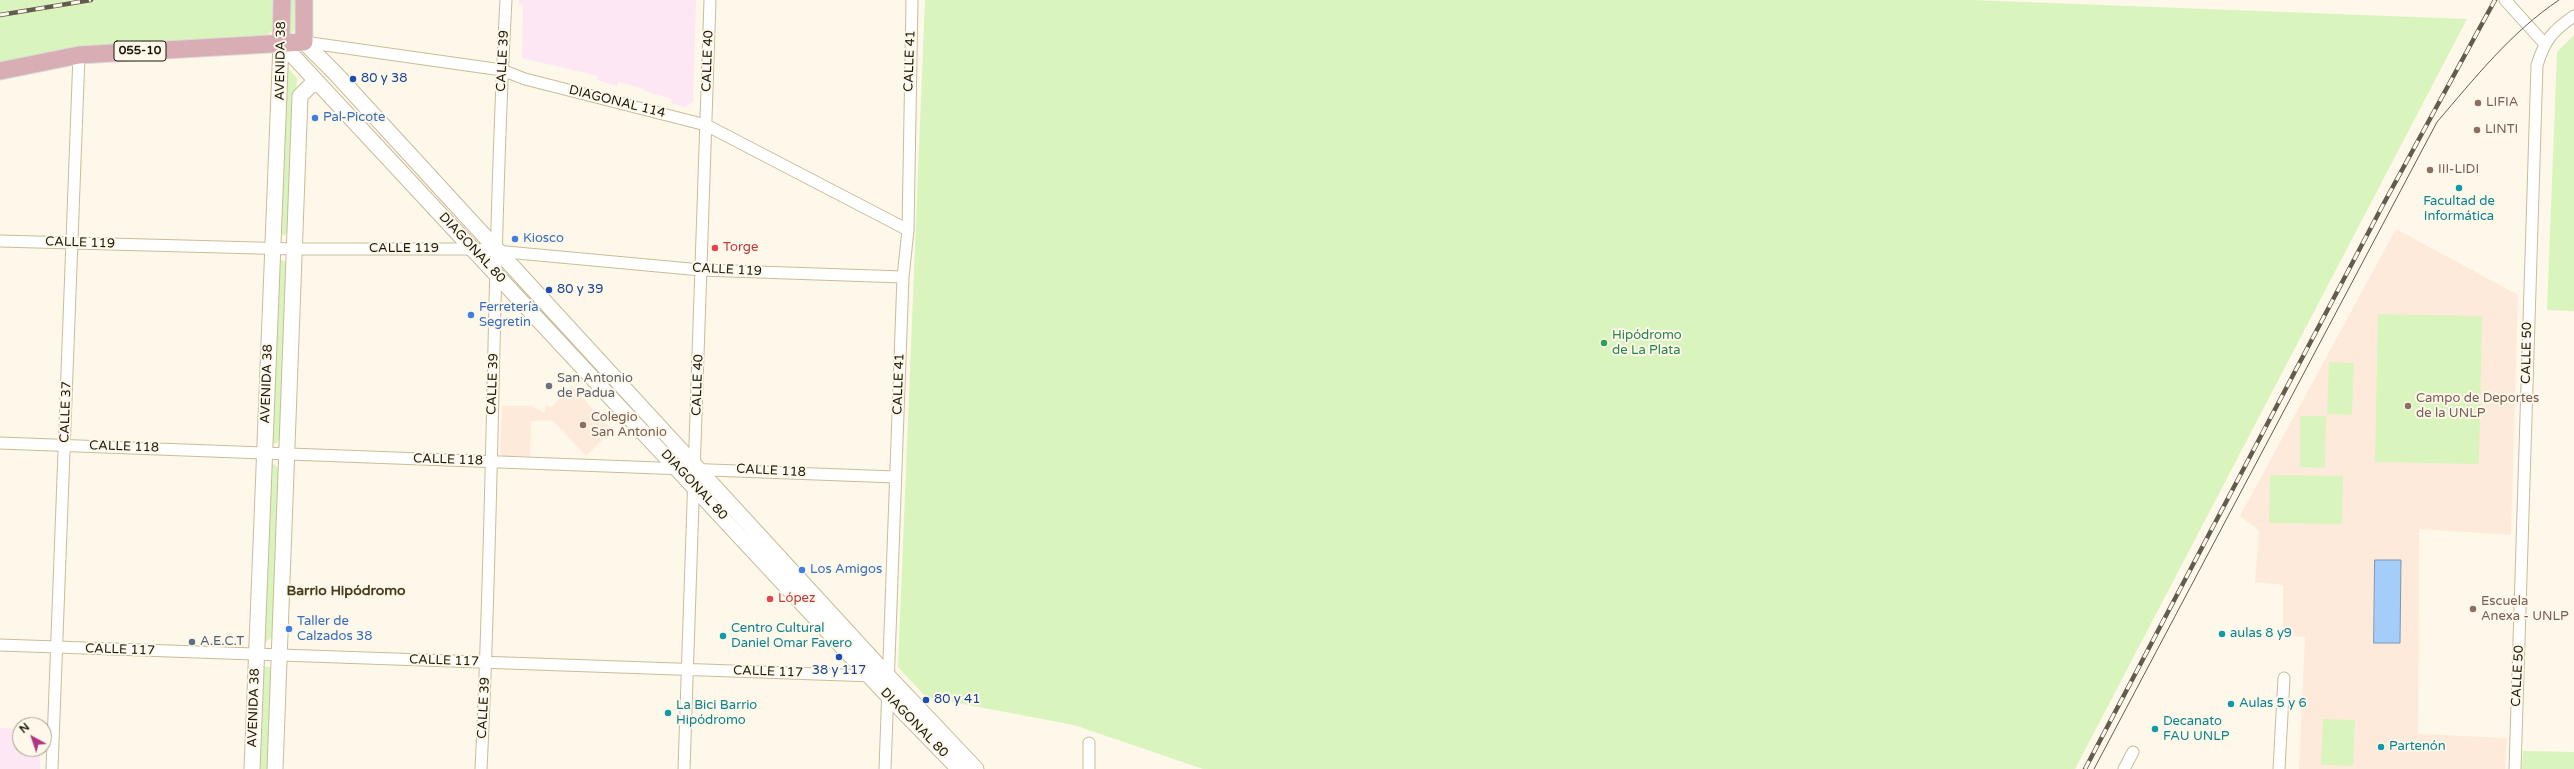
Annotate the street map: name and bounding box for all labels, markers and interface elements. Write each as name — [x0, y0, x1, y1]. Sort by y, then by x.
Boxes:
street label: AVENIDA 38 — [273, 21, 289, 101]
street label: CALLE 39 — [494, 30, 512, 92]
street label: CALLE 40 — [699, 30, 717, 92]
street label: CALLE 41 — [901, 30, 919, 92]
road number: 055-10 — [114, 41, 166, 61]
place label: 80 y 38 — [361, 71, 407, 87]
marker: 80 y 38 — [348, 74, 358, 84]
street label: DIAGONAL 114 — [567, 82, 667, 122]
place label: LIFIA — [2486, 95, 2518, 111]
marker: LIFIA — [2473, 98, 2483, 108]
place label: Pal-Picote — [323, 110, 385, 126]
marker: Pal-Picote — [310, 113, 320, 123]
place label: LINTI — [2485, 122, 2518, 138]
marker: LINTI — [2472, 125, 2482, 135]
place label: III-LIDI — [2438, 162, 2479, 178]
marker: III-LIDI — [2425, 165, 2435, 175]
marker: Facultad de Informática — [2454, 183, 2464, 193]
place label: Facultad de Informática — [2423, 194, 2495, 225]
street label: DIAGONAL 80 — [435, 210, 509, 286]
place label: Kiosco — [523, 231, 564, 247]
street label: CALLE 119 — [45, 234, 115, 252]
marker: Kiosco — [510, 234, 520, 244]
place label: Torge — [723, 240, 758, 256]
street label: CALLE 119 — [369, 241, 439, 257]
marker: Torge — [710, 243, 720, 253]
street label: CALLE 119 — [692, 260, 762, 280]
place label: 80 y 39 — [557, 282, 603, 298]
marker: 80 y 39 — [544, 285, 554, 295]
place label: Ferretería Segretin — [479, 300, 539, 331]
marker: Ferretería Segretin — [466, 310, 476, 320]
street label: CALLE 50 — [2519, 322, 2535, 384]
place label: Hipódromo de La Plata — [1612, 328, 1682, 359]
marker: Hipódromo de La Plata — [1599, 338, 1609, 348]
street label: AVENIDA 38 — [258, 344, 276, 424]
street label: CALLE 39 — [484, 353, 502, 415]
street label: CALLE 41 — [890, 353, 908, 415]
street label: CALLE 40 — [689, 354, 707, 416]
place label: San Antonio de Padua — [557, 371, 633, 402]
street label: CALLE 37 — [57, 381, 75, 443]
marker: San Antonio de Padua — [544, 381, 554, 391]
place label: Campo de Deportes de la UNLP — [2416, 391, 2539, 422]
marker: Campo de Deportes de la UNLP — [2403, 401, 2413, 411]
place label: Colegio San Antonio — [591, 410, 667, 441]
marker: Colegio San Antonio — [578, 420, 588, 430]
street label: CALLE 118 — [89, 438, 159, 456]
street label: DIAGONAL 80 — [657, 447, 731, 523]
street label: CALLE 118 — [413, 451, 483, 469]
street label: CALLE 118 — [736, 461, 806, 481]
place label: Los Amigos — [810, 562, 882, 578]
marker: Los Amigos — [797, 565, 807, 575]
district label: Barrio Hipódromo — [286, 583, 406, 599]
place label: López — [778, 591, 815, 607]
marker: López — [765, 594, 775, 604]
place label: Escuela Anexa - UNLP — [2481, 594, 2569, 625]
marker: Escuela Anexa - UNLP — [2468, 604, 2478, 614]
place label: Taller de Calzados 38 — [297, 614, 372, 645]
place label: Centro Cultural Daniel Omar Favero — [731, 621, 852, 652]
marker: Taller de Calzados 38 — [284, 624, 294, 634]
place label: aulas 8 y9 — [2230, 626, 2292, 642]
marker: aulas 8 y9 — [2217, 629, 2227, 639]
marker: Centro Cultural Daniel Omar Favero — [718, 631, 728, 641]
place label: A.E.C.T — [200, 634, 244, 650]
marker: A.E.C.T — [187, 637, 197, 647]
street label: CALLE 117 — [85, 641, 155, 659]
street label: CALLE 50 — [2509, 645, 2527, 707]
street label: CALLE 117 — [409, 652, 479, 670]
marker: 38 y 117 — [834, 652, 844, 662]
street label: CALLE 117 — [733, 663, 803, 681]
place label: 38 y 117 — [812, 663, 866, 679]
street label: AVENIDA 38 — [245, 668, 263, 748]
street label: CALLE 39 — [475, 677, 493, 739]
street label: DIAGONAL 80 — [877, 685, 951, 761]
place label: 80 y 41 — [934, 692, 980, 708]
marker: 80 y 41 — [921, 695, 931, 705]
place label: Aulas 5 y 6 — [2239, 696, 2307, 712]
place label: La Bici Barrio Hipódromo — [676, 698, 757, 729]
marker: Aulas 5 y 6 — [2226, 699, 2236, 709]
marker: La Bici Barrio Hipódromo — [663, 708, 673, 718]
place label: Decanato FAU UNLP — [2163, 714, 2229, 745]
north arrow — [12, 717, 52, 757]
text: N — [17, 720, 32, 736]
marker: Decanato FAU UNLP — [2150, 724, 2160, 734]
place label: Partenón — [2389, 739, 2446, 755]
marker: Partenón — [2376, 742, 2386, 752]

